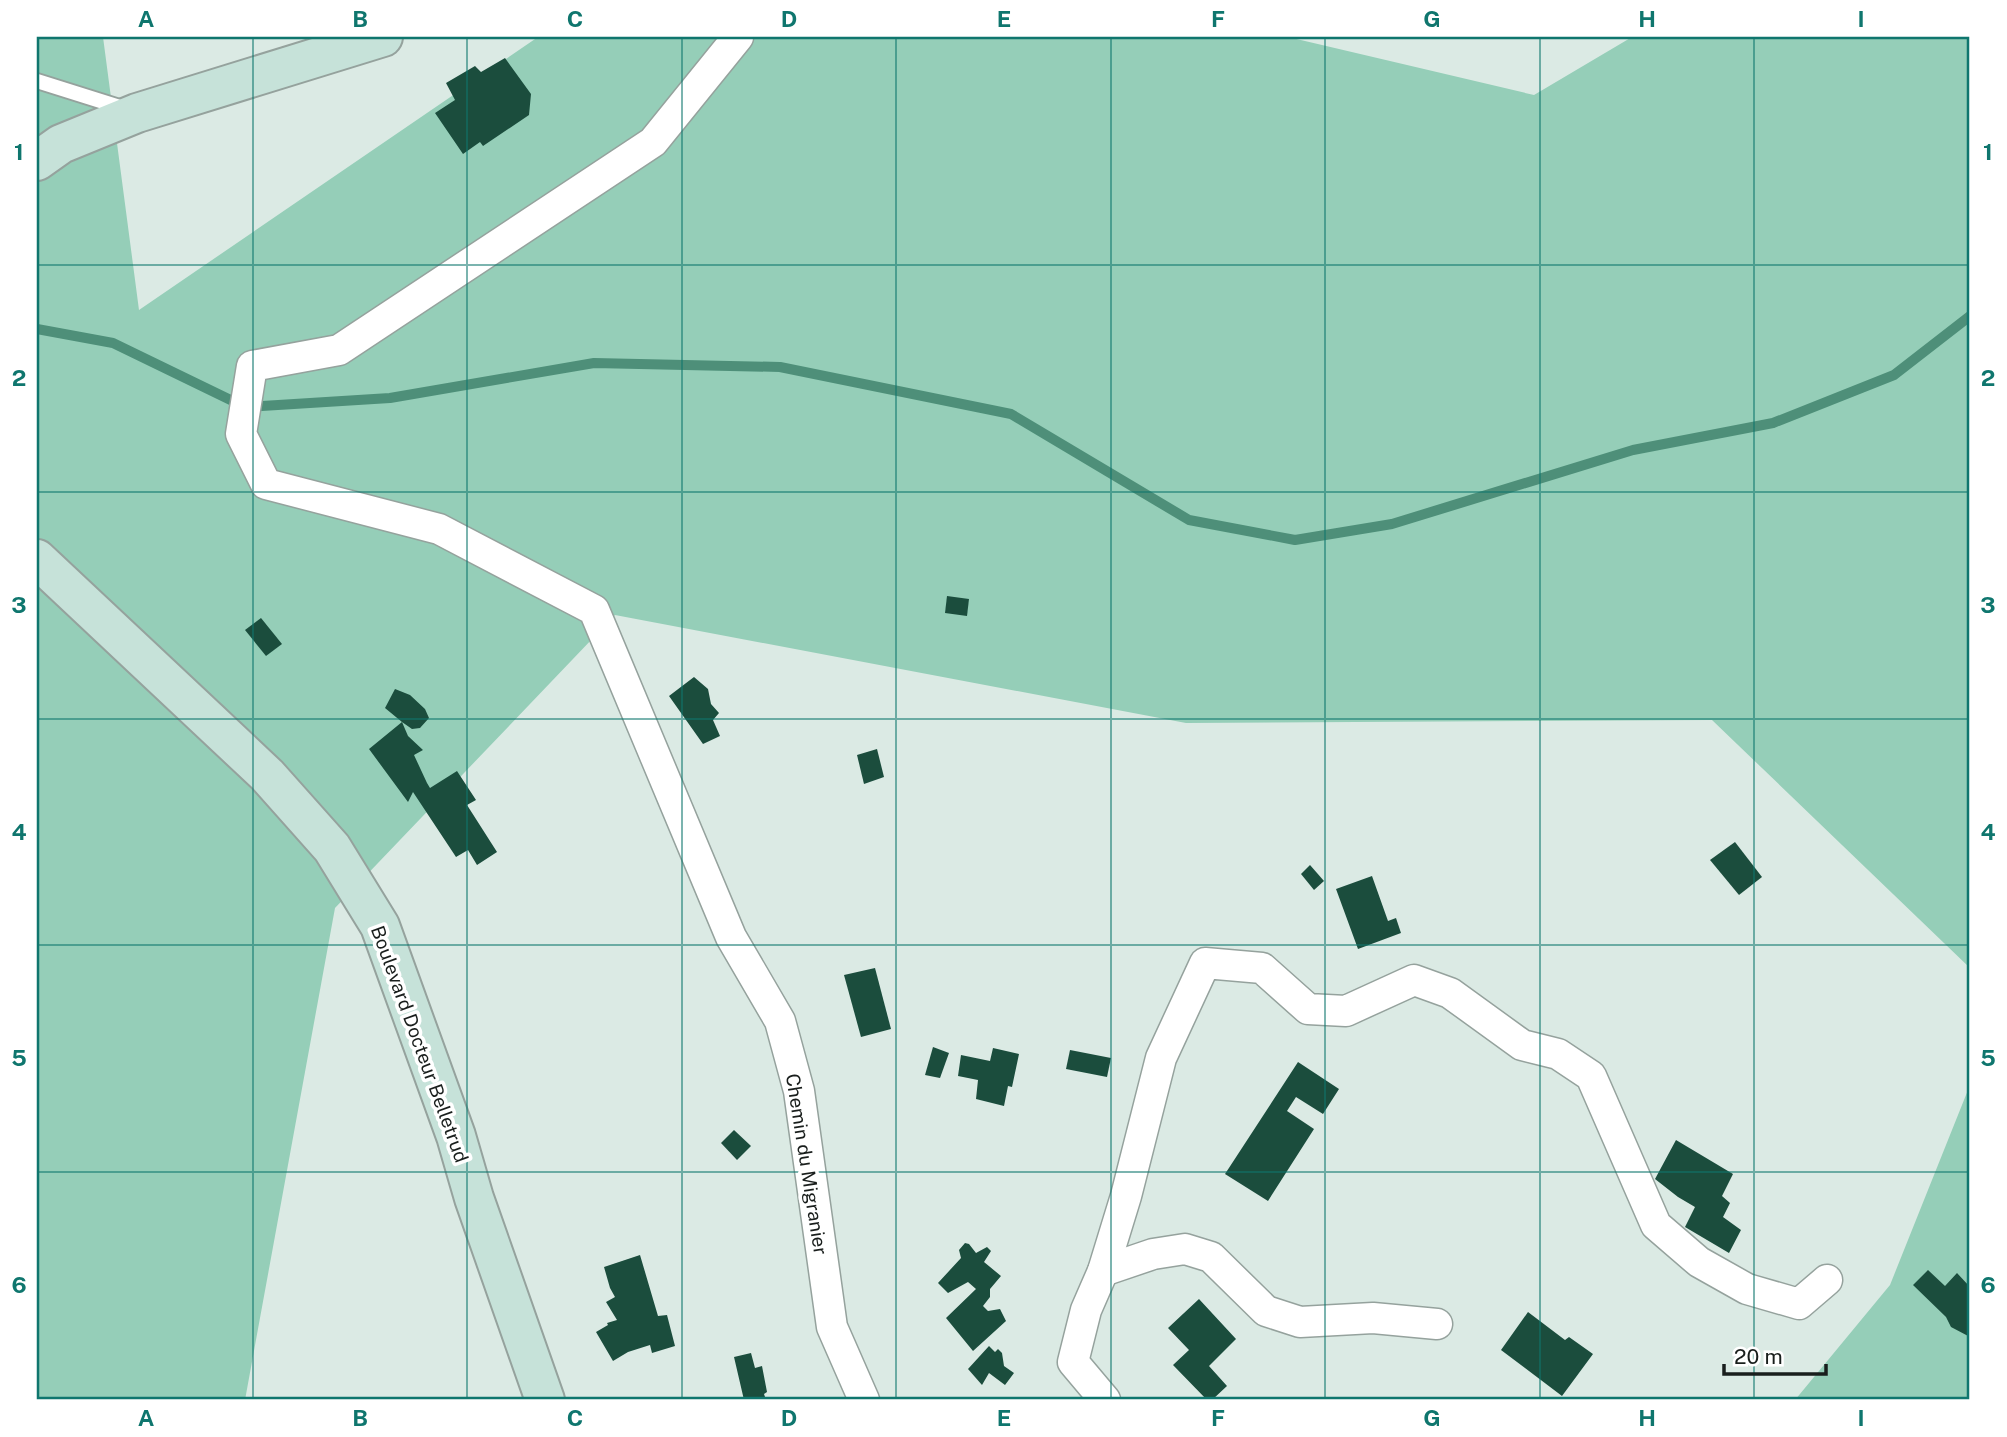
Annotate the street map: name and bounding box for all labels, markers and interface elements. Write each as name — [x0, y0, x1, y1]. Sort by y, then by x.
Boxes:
text: A — [138, 5, 155, 32]
text: B — [352, 5, 368, 32]
text: C — [567, 5, 583, 32]
text: D — [781, 5, 797, 32]
text: E — [997, 5, 1011, 32]
text: F — [1211, 5, 1225, 32]
text: G — [1423, 5, 1441, 32]
text: H — [1638, 5, 1656, 32]
text: I — [1857, 5, 1865, 32]
text: 1 — [14, 138, 24, 165]
text: 1 — [1983, 138, 1993, 165]
text: 2 — [12, 364, 26, 391]
text: 2 — [1981, 364, 1995, 391]
text: 3 — [11, 591, 27, 618]
text: 3 — [1980, 591, 1996, 618]
text: 4 — [11, 818, 27, 845]
text: 4 — [1980, 818, 1996, 845]
street label: Boulevard Docteur Belletrud — [367, 923, 473, 1165]
text: 5 — [11, 1044, 27, 1071]
text: 5 — [1980, 1044, 1996, 1071]
street label: Chemin du Migranier — [782, 1072, 832, 1256]
text: 6 — [11, 1271, 27, 1298]
text: 6 — [1980, 1271, 1996, 1298]
scale bar — [1724, 1332, 1825, 1376]
text: 20 m — [1734, 1344, 1783, 1369]
text: A — [138, 1404, 155, 1431]
text: B — [352, 1404, 368, 1431]
text: C — [567, 1404, 583, 1431]
text: D — [781, 1404, 797, 1431]
text: E — [997, 1404, 1011, 1431]
text: F — [1211, 1404, 1225, 1431]
text: G — [1423, 1404, 1441, 1431]
text: H — [1638, 1404, 1656, 1431]
text: I — [1857, 1404, 1865, 1431]

